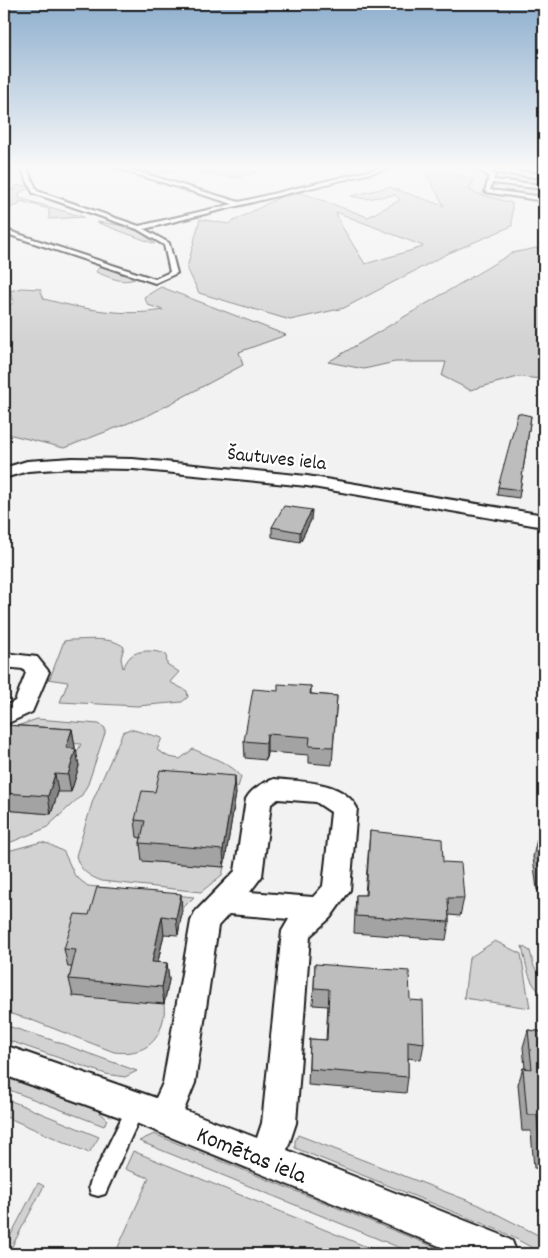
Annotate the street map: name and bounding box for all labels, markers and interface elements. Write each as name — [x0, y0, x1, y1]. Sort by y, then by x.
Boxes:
street label: Šautuves iela — [226, 441, 328, 479]
street label: Komētas iela — [191, 1119, 312, 1195]

